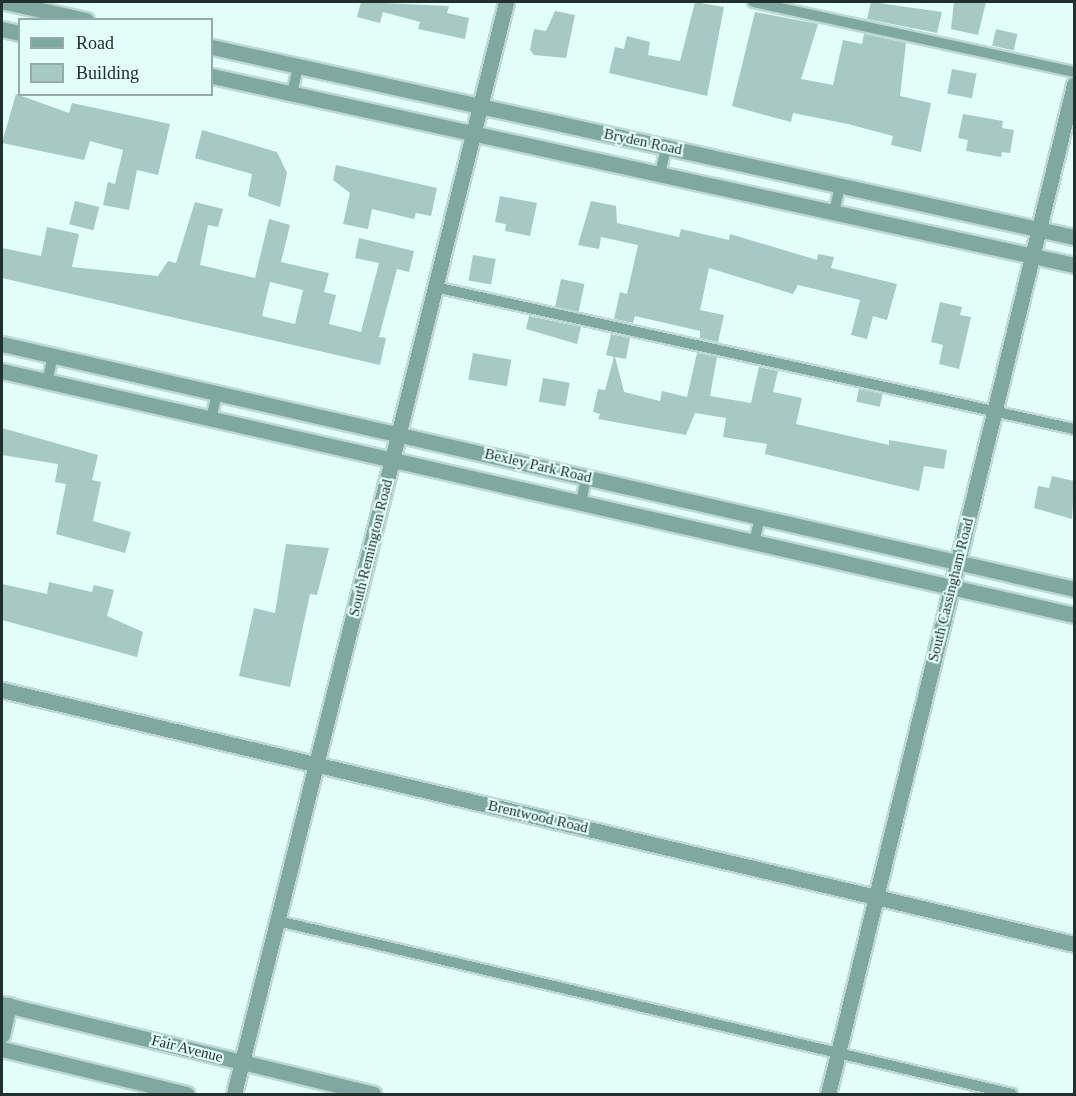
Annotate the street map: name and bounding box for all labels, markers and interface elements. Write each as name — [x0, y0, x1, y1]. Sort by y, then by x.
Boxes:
legend — [18, 18, 213, 96]
text: Road — [76, 33, 114, 53]
text: Building — [76, 63, 139, 83]
street label: Bryden Road — [602, 125, 684, 159]
street label: Bexley Park Road — [483, 445, 593, 487]
street label: South Remington Road — [345, 477, 397, 619]
street label: South Cassingham Road — [924, 516, 978, 664]
street label: Brentwood Road — [486, 797, 590, 837]
street label: Fair Avenue — [149, 1031, 225, 1067]

